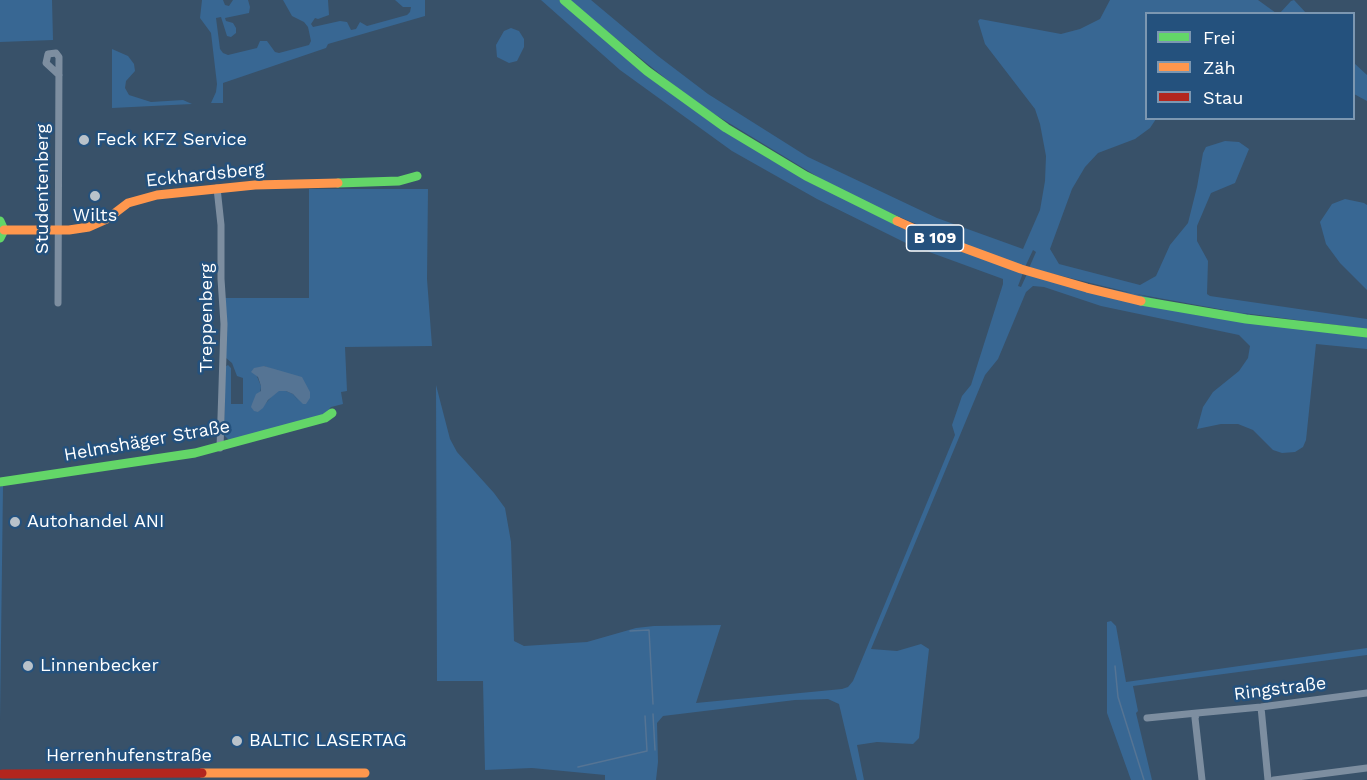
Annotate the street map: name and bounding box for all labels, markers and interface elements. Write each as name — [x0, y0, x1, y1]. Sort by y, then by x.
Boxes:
legend — [1145, 12, 1355, 120]
text: Frei — [1203, 27, 1235, 48]
text: Zäh — [1203, 57, 1236, 78]
text: Stau — [1203, 87, 1243, 108]
street label: Studentenberg — [32, 124, 54, 254]
place label: Feck KFZ Service — [96, 129, 247, 151]
marker: Feck KFZ Service — [77, 133, 91, 147]
street label: Eckhardsberg — [145, 158, 265, 192]
marker: Wilts — [88, 189, 102, 203]
place label: Wilts — [73, 205, 117, 227]
road number: B 109 — [906, 225, 964, 251]
street label: Treppenberg — [196, 263, 218, 373]
street label: Helmshäger Straße — [62, 416, 232, 466]
place label: Autohandel ANI — [27, 511, 164, 533]
marker: Autohandel ANI — [8, 515, 22, 529]
place label: Linnenbecker — [40, 655, 159, 677]
marker: Linnenbecker — [21, 659, 35, 673]
street label: Ringstraße — [1232, 673, 1328, 705]
place label: BALTIC LASERTAG — [249, 730, 406, 752]
marker: BALTIC LASERTAG — [230, 734, 244, 748]
street label: Herrenhufenstraße — [46, 745, 212, 767]

